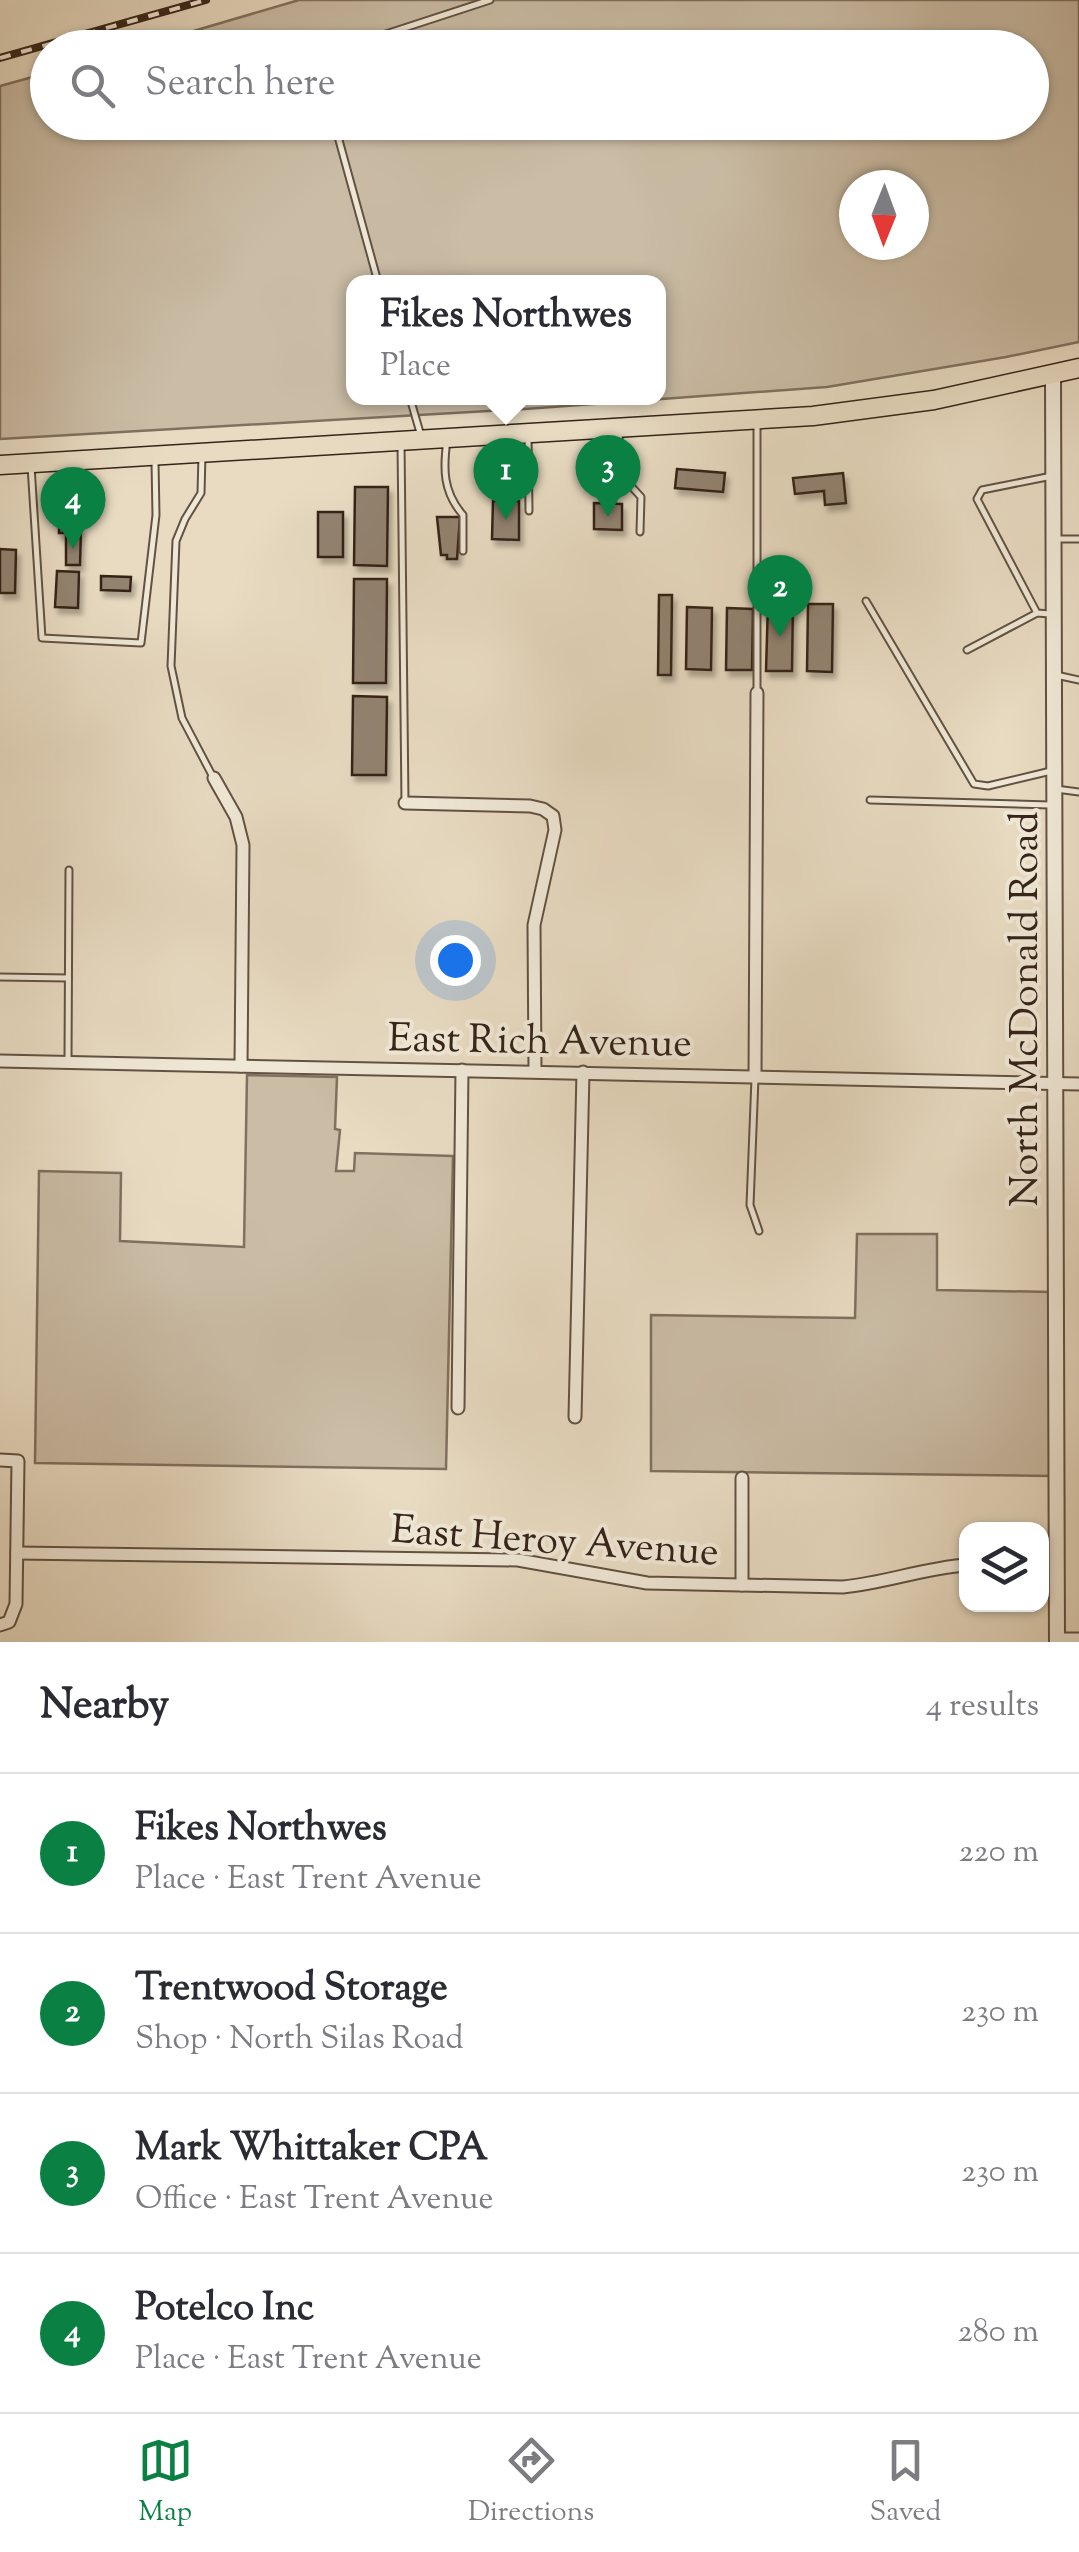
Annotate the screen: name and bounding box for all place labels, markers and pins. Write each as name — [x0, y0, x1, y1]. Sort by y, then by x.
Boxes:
pin: 3 — [576, 434, 640, 517]
pin: 1 — [474, 438, 538, 520]
pin: 4 — [40, 466, 106, 549]
pin: 2 — [748, 554, 812, 637]

